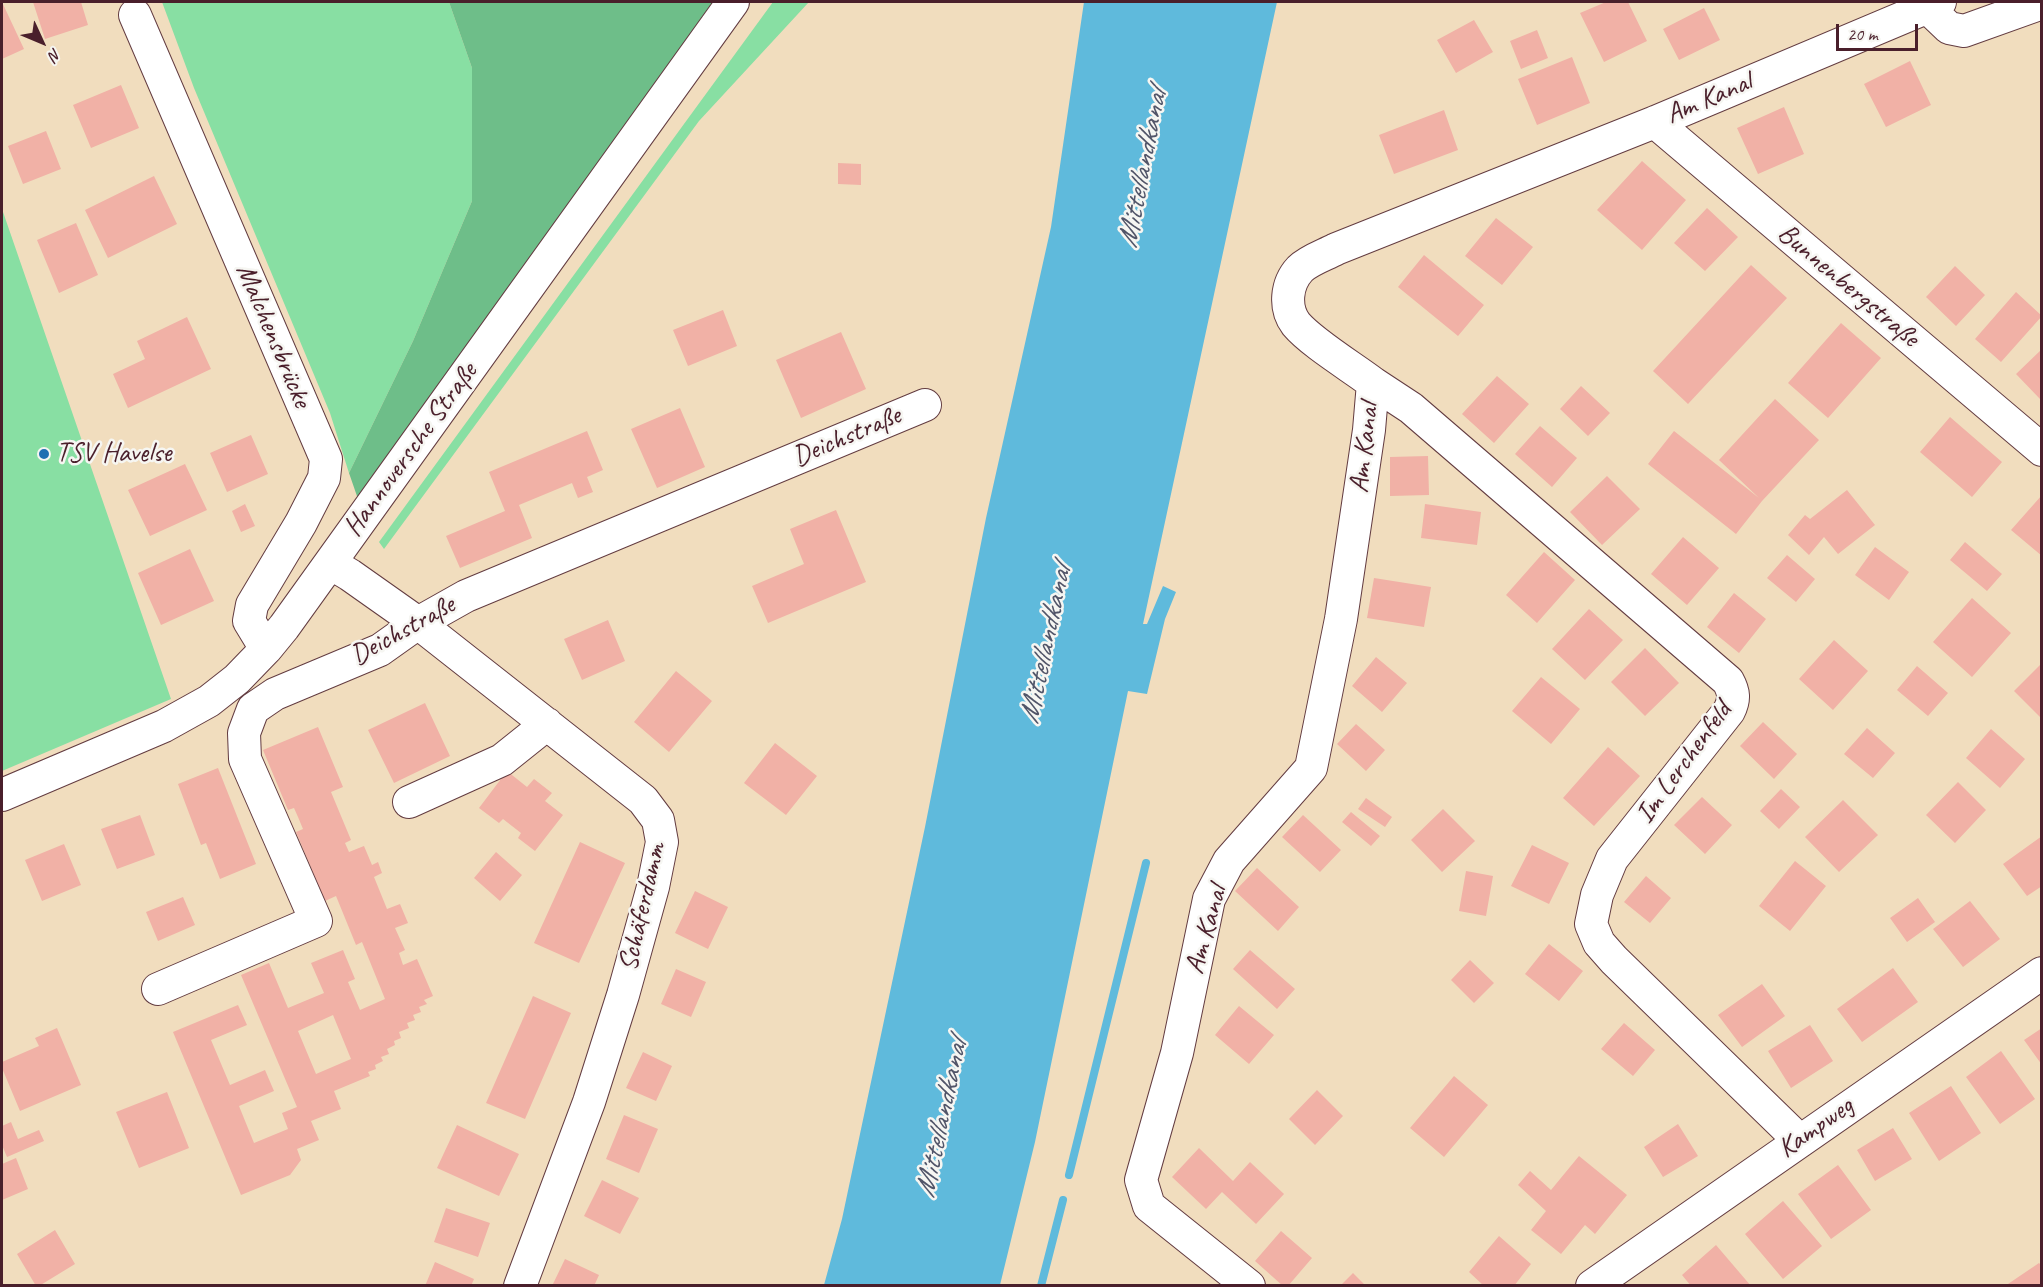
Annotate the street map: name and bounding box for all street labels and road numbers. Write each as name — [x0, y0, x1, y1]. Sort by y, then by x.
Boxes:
street label: Am Kanal — [1661, 66, 1757, 132]
street label: Bunnenbergstraße — [1770, 217, 1926, 355]
street label: Malchensbrücke — [228, 259, 318, 413]
street label: Hannoversche Straße — [337, 357, 485, 543]
street label: Deichstraße — [788, 399, 906, 475]
street label: Am Kanal — [1343, 401, 1387, 495]
street label: Deichstraße — [345, 589, 461, 673]
street label: Im Lerchenfeld — [1629, 696, 1739, 830]
street label: Schäferdamm — [612, 840, 674, 974]
street label: Am Kanal — [1178, 882, 1236, 978]
street label: Kampweg — [1772, 1090, 1860, 1166]

